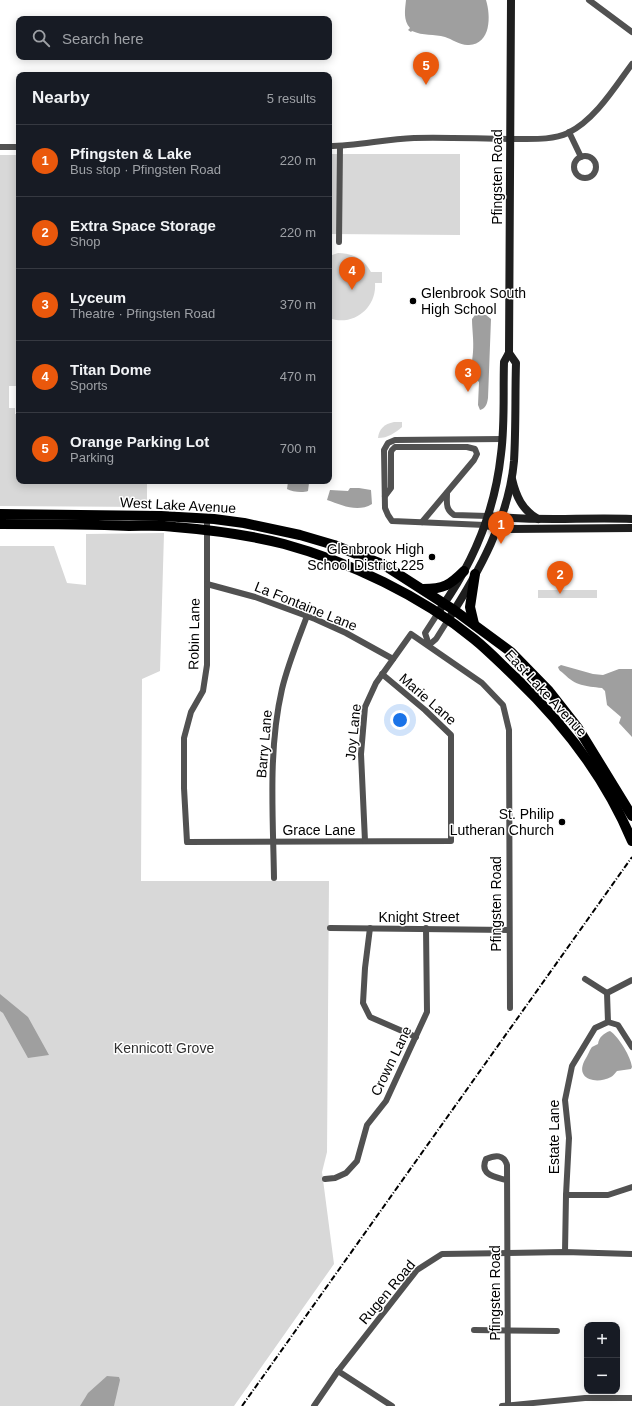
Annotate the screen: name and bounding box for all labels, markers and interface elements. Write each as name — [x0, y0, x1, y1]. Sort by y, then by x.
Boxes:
search box — [16, 16, 332, 60]
icon: search — [30, 27, 52, 49]
text: Search here — [62, 30, 144, 47]
pin: 5 — [413, 52, 439, 85]
text: Nearby — [32, 88, 90, 107]
text: 5 results — [267, 91, 316, 106]
street label: Pfingsten Road — [489, 129, 505, 225]
text: Pfingsten & Lake — [70, 145, 192, 162]
text: 1 — [41, 153, 49, 168]
text: 220 m — [280, 153, 316, 168]
text: Bus stop · Pfingsten Road — [70, 162, 221, 177]
text: Extra Space Storage — [70, 217, 216, 234]
text: 2 — [41, 225, 49, 240]
text: 220 m — [280, 225, 316, 240]
text: Shop — [70, 234, 100, 249]
pin: 4 — [339, 257, 365, 290]
place label: Glenbrook South High School — [421, 285, 526, 317]
text: Lyceum — [70, 289, 126, 306]
marker: Glenbrook South High School — [408, 296, 418, 306]
text: 3 — [41, 297, 49, 312]
text: 370 m — [280, 297, 316, 312]
text: Theatre · Pfingsten Road — [70, 306, 215, 321]
pin: 3 — [455, 359, 481, 392]
text: Titan Dome — [70, 361, 151, 378]
text: 4 — [41, 369, 49, 384]
text: 470 m — [280, 369, 316, 384]
text: Sports — [70, 378, 108, 393]
text: Orange Parking Lot — [70, 433, 209, 450]
text: 5 — [41, 441, 49, 456]
text: 700 m — [280, 441, 316, 456]
text: Parking — [70, 450, 114, 465]
street label: West Lake Avenue — [120, 494, 237, 516]
pin: 1 — [488, 511, 514, 544]
place label: Glenbrook High School District 225 — [307, 541, 424, 573]
marker: Glenbrook High School District 225 — [427, 552, 437, 562]
pin: 2 — [547, 561, 573, 594]
street label: La Fontaine Lane — [252, 578, 360, 634]
street label: Robin Lane — [185, 598, 203, 670]
street label: East Lake Avenue — [502, 646, 590, 740]
street label: Marie Lane — [396, 670, 460, 728]
street label: Joy Lane — [342, 703, 364, 761]
street label: Barry Lane — [253, 709, 275, 779]
your location — [390, 710, 410, 730]
place label: St. Philip Lutheran Church — [450, 806, 554, 838]
marker: St. Philip Lutheran Church — [557, 817, 567, 827]
street label: Grace Lane — [282, 822, 356, 838]
street label: Pfingsten Road — [488, 856, 504, 952]
street label: Knight Street — [379, 909, 460, 925]
street label: Crown Lane — [367, 1023, 415, 1098]
park label: Kennicott Grove — [114, 1040, 214, 1056]
street label: Estate Lane — [546, 1099, 562, 1174]
street label: Pfingsten Road — [487, 1245, 503, 1341]
street label: Rugen Road — [356, 1257, 418, 1327]
map controls — [584, 1322, 620, 1394]
button: + — [584, 1322, 620, 1358]
button: − — [584, 1358, 620, 1394]

